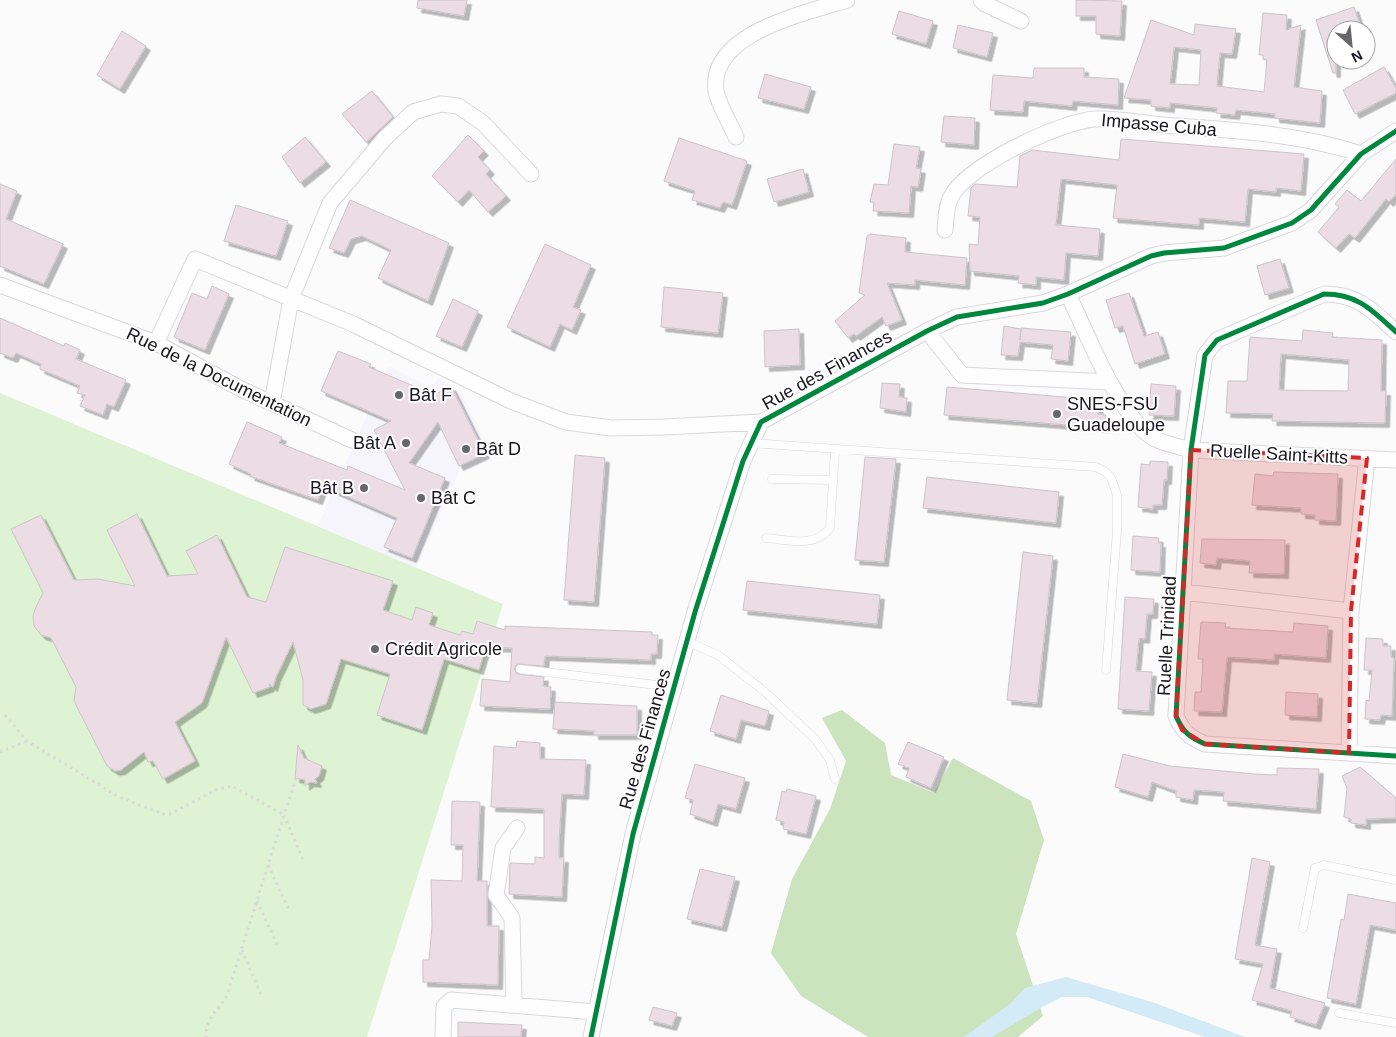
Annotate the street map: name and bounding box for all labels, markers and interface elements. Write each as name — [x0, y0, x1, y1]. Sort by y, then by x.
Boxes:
north arrow — [1326, 20, 1376, 70]
text: N — [1349, 47, 1365, 66]
street label: Impasse Cuba — [1100, 110, 1219, 140]
street label: Rue de la Documentation — [123, 323, 315, 431]
street label: Rue des Finances — [759, 326, 895, 414]
place label: Bât F — [409, 385, 452, 405]
marker: Bât F — [393, 389, 405, 401]
place label: SNES-FSU Guadeloupe — [1067, 394, 1165, 435]
marker: SNES-FSU Guadeloupe — [1051, 408, 1063, 420]
place label: Bât A — [353, 433, 396, 453]
marker: Bât A — [400, 437, 412, 449]
place label: Bât D — [476, 439, 521, 459]
street label: Ruelle Saint-Kitts — [1210, 440, 1348, 468]
marker: Bât D — [460, 443, 472, 455]
place label: Bât B — [310, 478, 354, 498]
marker: Bât B — [358, 482, 370, 494]
place label: Bât C — [431, 488, 476, 508]
marker: Bât C — [415, 492, 427, 504]
street label: Ruelle Trinidad — [1154, 576, 1180, 696]
place label: Crédit Agricole — [385, 639, 502, 659]
marker: Crédit Agricole — [369, 643, 381, 655]
street label: Rue des Finances — [615, 667, 675, 811]

